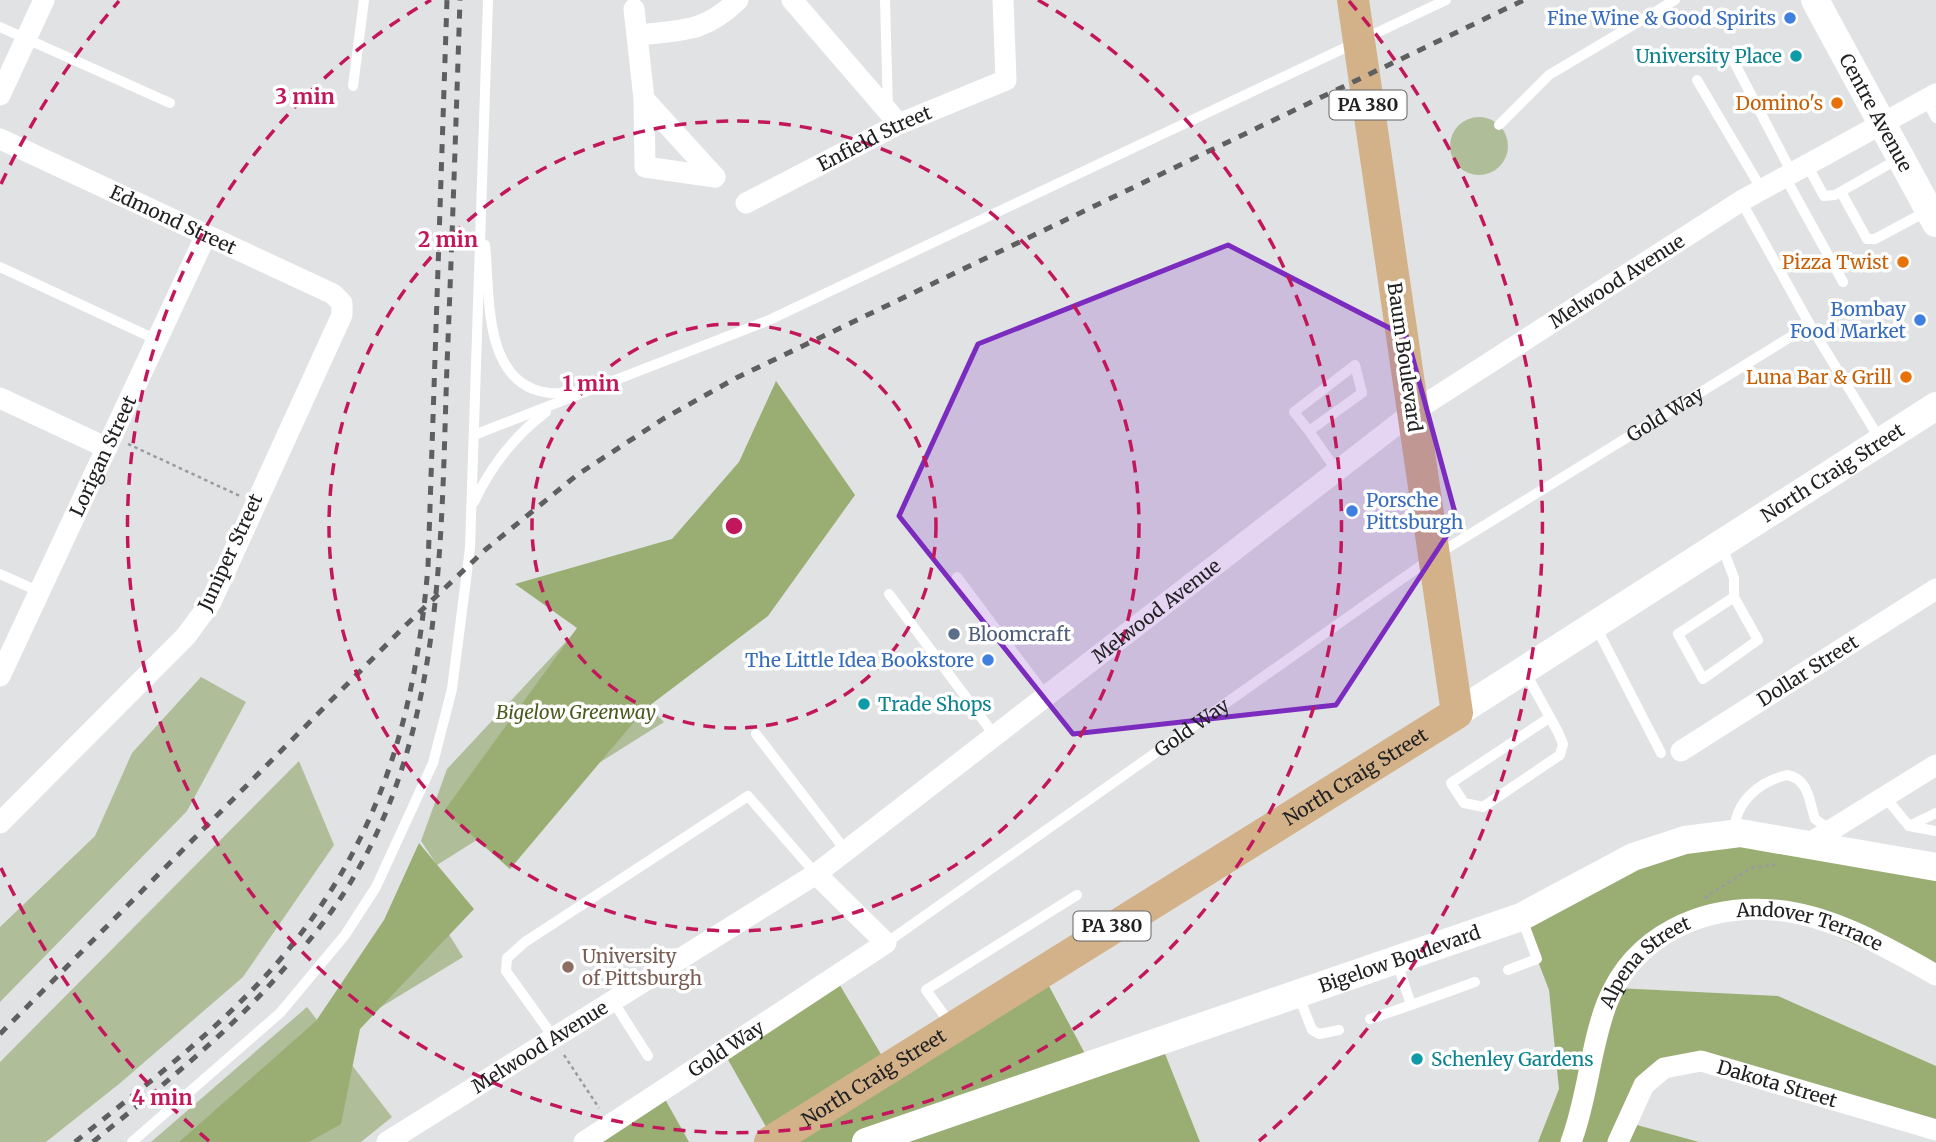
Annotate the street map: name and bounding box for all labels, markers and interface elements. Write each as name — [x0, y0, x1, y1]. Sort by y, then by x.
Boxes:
place label: Fine Wine & Good Spirits — [1547, 6, 1776, 30]
marker: Fine Wine & Good Spirits — [1782, 10, 1798, 26]
place label: University Place — [1635, 44, 1782, 68]
marker: University Place — [1788, 48, 1804, 64]
street label: Centre Avenue — [1834, 49, 1918, 176]
text: 3 min — [275, 83, 335, 110]
road number: PA 380 — [1330, 90, 1406, 120]
place label: Domino's — [1736, 91, 1823, 115]
marker: Domino's — [1829, 95, 1845, 111]
street label: Enfield Street — [813, 100, 935, 176]
street label: Edmond Street — [106, 180, 241, 260]
text: 2 min — [418, 226, 478, 253]
street label: Melwood Avenue — [1545, 229, 1689, 333]
place label: Pizza Twist — [1782, 250, 1890, 274]
marker: Pizza Twist — [1895, 254, 1911, 270]
street label: Baum Boulevard — [1383, 281, 1427, 433]
place label: Bombay Food Market — [1790, 297, 1907, 343]
marker: Bombay Food Market — [1912, 312, 1928, 328]
place label: Luna Bar & Grill — [1746, 365, 1892, 389]
marker: Luna Bar & Grill — [1898, 369, 1914, 385]
text: 1 min — [562, 370, 620, 397]
street label: Gold Way — [1622, 381, 1708, 447]
street label: Lorigan Street — [64, 391, 142, 520]
street label: North Craig Street — [1756, 417, 1909, 527]
place label: Porsche Pittsburgh — [1366, 488, 1464, 534]
street label: Juniper Street — [192, 489, 268, 615]
marker: Porsche Pittsburgh — [1344, 503, 1360, 519]
centre of rings — [722, 514, 746, 538]
street label: Melwood Avenue — [1087, 553, 1225, 668]
place label: Bloomcraft — [968, 622, 1071, 646]
marker: Bloomcraft — [946, 626, 962, 642]
street label: Dollar Street — [1753, 629, 1863, 712]
place label: The Little Idea Bookstore — [745, 648, 974, 672]
marker: The Little Idea Bookstore — [980, 652, 996, 668]
place label: Trade Shops — [878, 692, 992, 716]
street label: Gold Way — [1149, 693, 1234, 762]
marker: Trade Shops — [856, 696, 872, 712]
park label: Bigelow Greenway — [496, 700, 656, 724]
street label: North Craig Street — [1279, 722, 1432, 831]
street label: Andover Terrace — [1734, 897, 1887, 956]
street label: Alpena Street — [1594, 910, 1694, 1012]
road number: PA 380 — [1074, 911, 1150, 940]
street label: Bigelow Boulevard — [1315, 920, 1484, 998]
place label: University of Pittsburgh — [582, 944, 702, 990]
marker: University of Pittsburgh — [560, 959, 576, 975]
street label: Melwood Avenue — [467, 995, 612, 1098]
street label: Gold Way — [683, 1015, 769, 1082]
street label: North Craig Street — [797, 1023, 951, 1131]
place label: Schenley Gardens — [1431, 1047, 1594, 1071]
marker: Schenley Gardens — [1409, 1051, 1425, 1067]
street label: Dakota Street — [1714, 1054, 1841, 1113]
text: 4 min — [132, 1084, 192, 1111]

